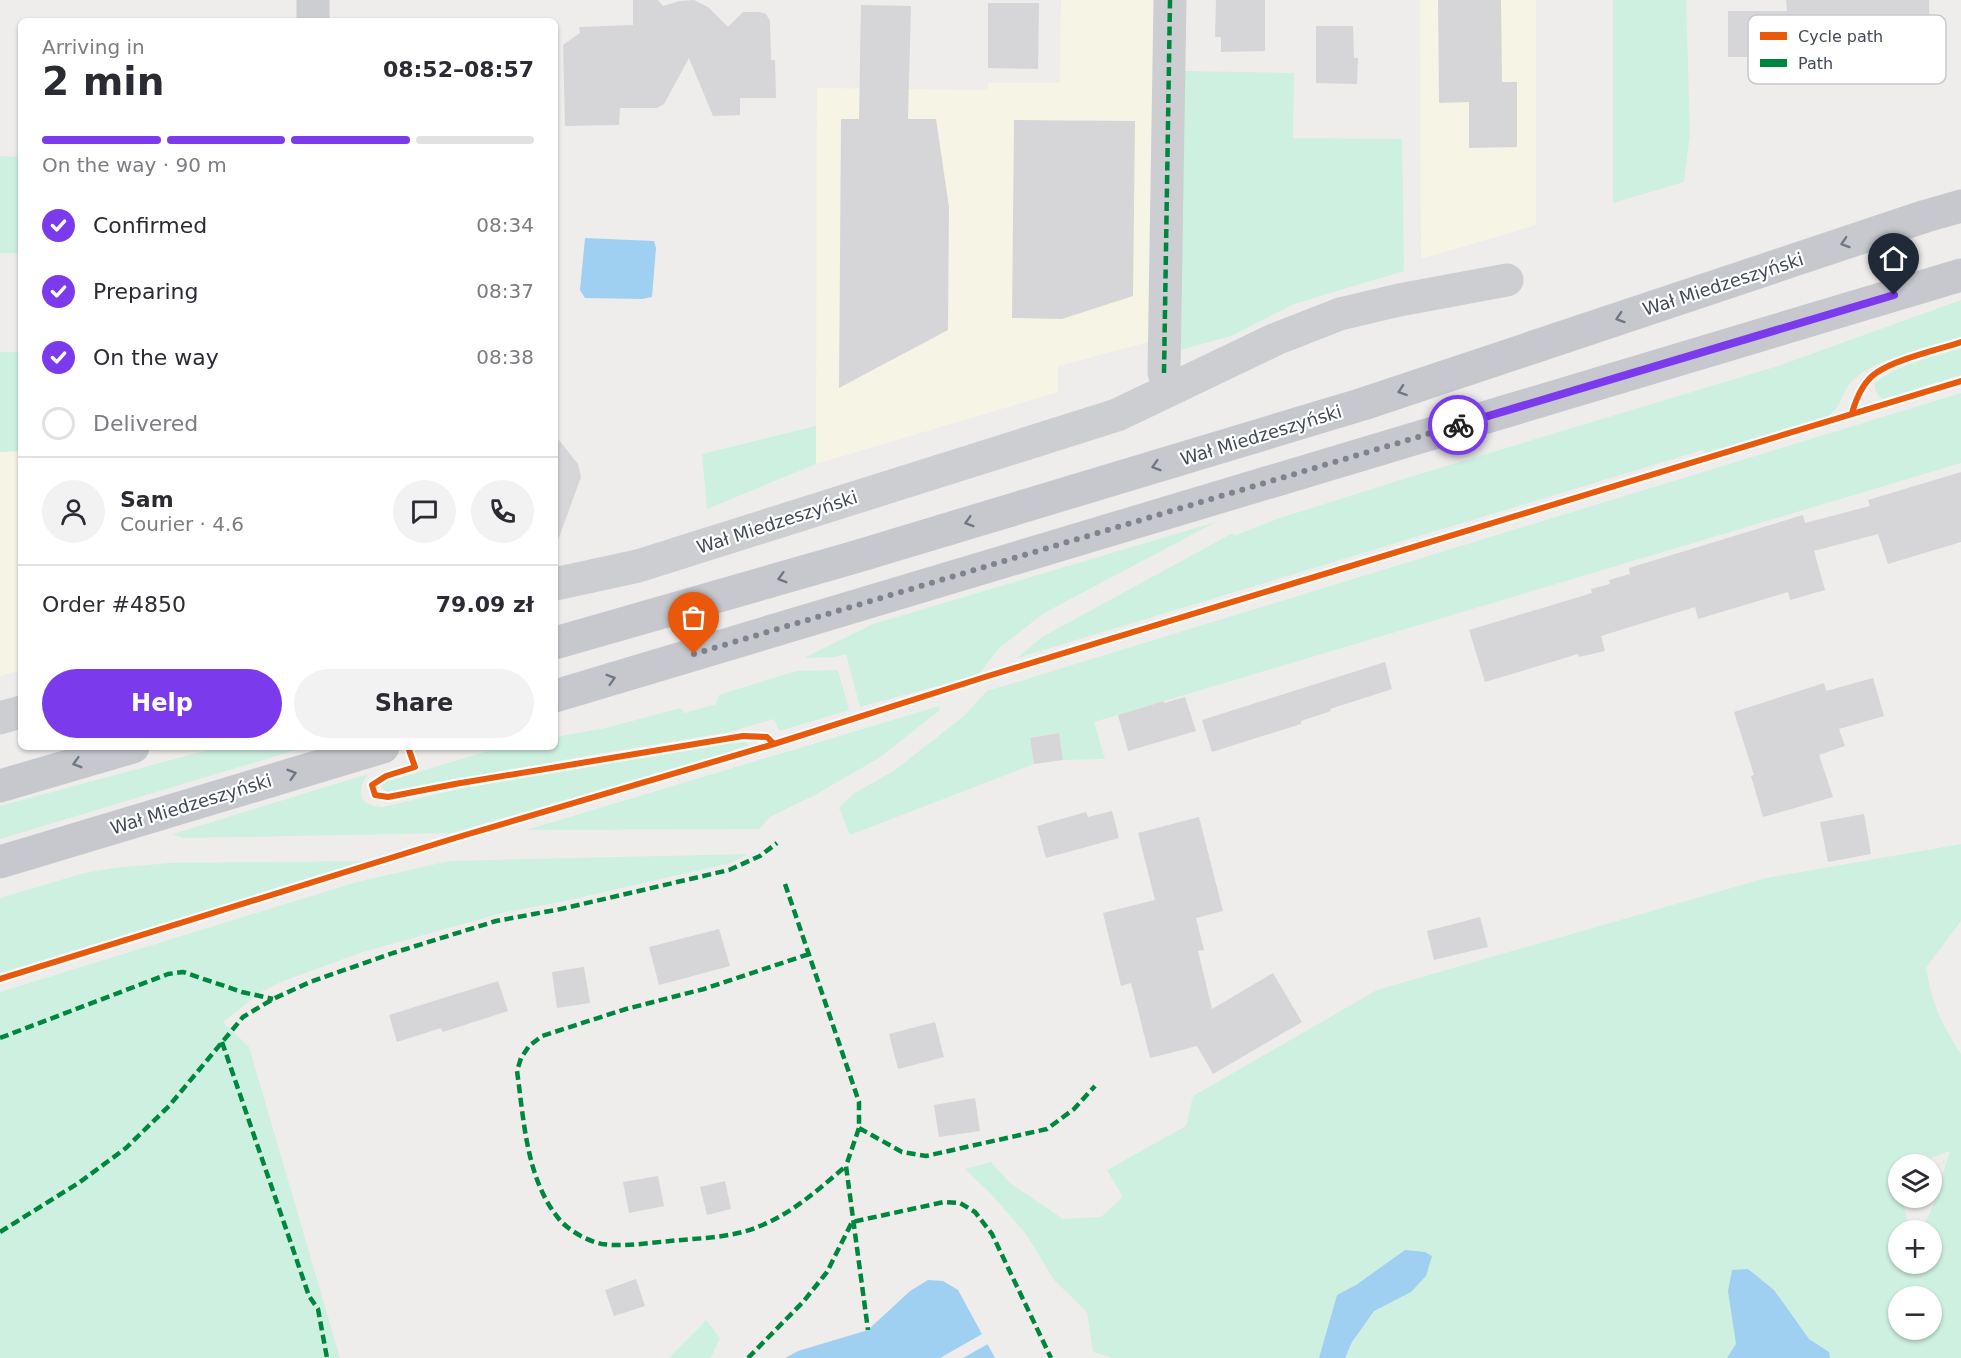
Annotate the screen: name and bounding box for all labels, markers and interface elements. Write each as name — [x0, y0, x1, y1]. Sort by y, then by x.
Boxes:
legend — [1748, 15, 1946, 84]
text: Cycle path — [1798, 27, 1883, 46]
text: Arriving in — [42, 35, 145, 59]
text: Path — [1798, 54, 1833, 73]
text: 08:52–08:57 — [383, 57, 534, 82]
text: 2 min — [42, 59, 164, 104]
text: On the way · 90 m — [42, 153, 227, 177]
icon: check — [42, 209, 75, 242]
text: Confirmed — [93, 213, 207, 238]
text: 08:34 — [476, 213, 534, 237]
pin — [1868, 233, 1919, 295]
one-way arrow — [1840, 236, 1851, 248]
icon: home — [1877, 242, 1910, 275]
street label: Wał Miedzeszyński — [1640, 248, 1806, 320]
icon: check — [42, 275, 75, 308]
text: Preparing — [93, 279, 199, 304]
text: 08:37 — [476, 279, 534, 303]
one-way arrow — [1615, 311, 1626, 323]
icon: check — [42, 341, 75, 374]
text: On the way — [93, 345, 219, 370]
text: 08:38 — [476, 345, 534, 369]
one-way arrow — [1397, 383, 1408, 396]
courier — [1428, 395, 1488, 455]
street label: Wał Miedzeszyński — [1178, 400, 1344, 470]
icon: bike — [1442, 409, 1475, 442]
text: Delivered — [93, 411, 198, 436]
one-way arrow — [1151, 459, 1161, 471]
button: person — [42, 480, 105, 543]
button: chat — [393, 480, 456, 543]
button: phone — [471, 480, 534, 543]
street label: Wał Miedzeszyński — [694, 486, 860, 558]
text: Sam — [120, 487, 174, 512]
text: Courier · 4.6 — [120, 512, 244, 536]
one-way arrow — [964, 515, 975, 527]
one-way arrow — [777, 571, 788, 583]
text: Order #4850 — [42, 592, 186, 617]
text: 79.09 zł — [436, 592, 534, 617]
pin — [668, 592, 719, 654]
icon: bag — [677, 601, 710, 634]
button: Help — [42, 669, 282, 738]
button: Share — [294, 669, 534, 738]
one-way arrow — [605, 674, 616, 686]
one-way arrow — [72, 756, 83, 768]
street label: Wał Miedzeszyński — [108, 769, 274, 839]
one-way arrow — [286, 769, 297, 781]
map controls — [1888, 1154, 1942, 1340]
button: layers — [1888, 1154, 1942, 1208]
button: + — [1888, 1220, 1942, 1274]
button: − — [1888, 1286, 1942, 1340]

